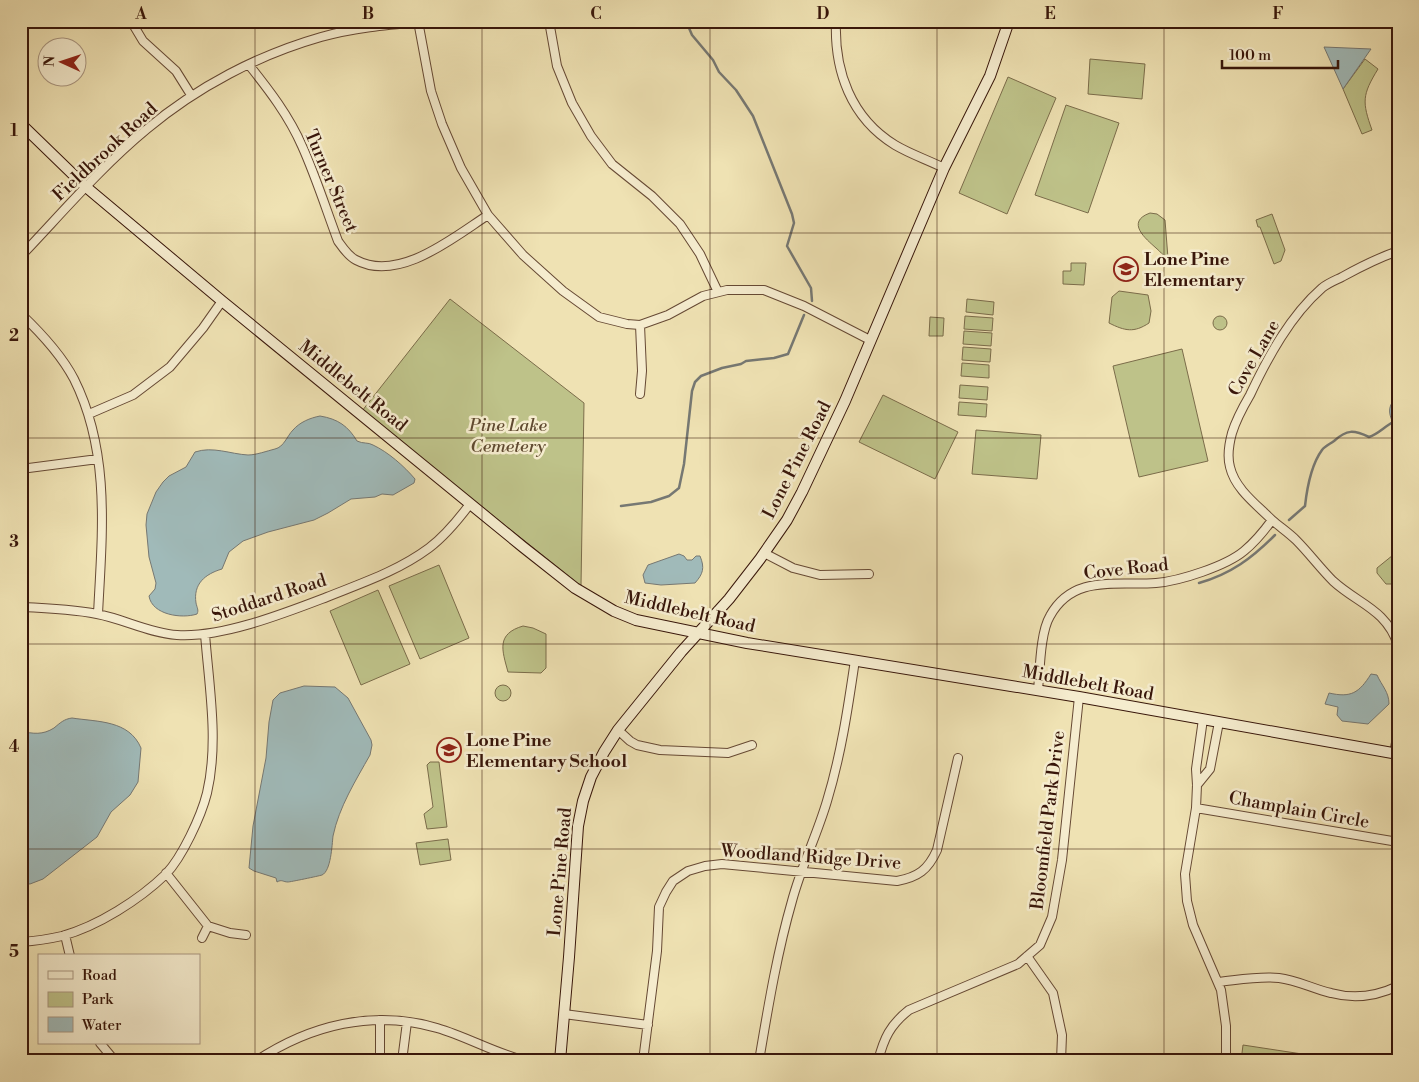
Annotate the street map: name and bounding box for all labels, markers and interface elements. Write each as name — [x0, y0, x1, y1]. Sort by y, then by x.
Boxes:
text: A — [134, 4, 147, 24]
text: B — [362, 4, 374, 24]
text: C — [590, 4, 602, 24]
text: D — [817, 4, 830, 24]
text: E — [1044, 4, 1056, 24]
text: F — [1272, 4, 1284, 24]
north arrow — [38, 38, 88, 88]
scale bar — [1222, 38, 1338, 70]
text: 100 m — [1229, 46, 1271, 65]
text: N — [41, 55, 59, 67]
street label: Fieldbrook Road — [48, 97, 163, 206]
text: 1 — [10, 121, 18, 141]
street label: Turner Street — [299, 126, 363, 237]
place label: Lone Pine Elementary — [1144, 248, 1246, 292]
school or university icon: Lone Pine Elementary — [1113, 256, 1139, 282]
street label: Cove Lane — [1223, 316, 1285, 400]
text: 2 — [9, 326, 19, 346]
street label: Middlebelt Road — [294, 335, 413, 437]
street label: Lone Pine Road — [757, 397, 837, 523]
park label: Pine Lake Cemetery — [468, 414, 548, 458]
text: 3 — [9, 532, 19, 552]
street label: Cove Road — [1082, 553, 1170, 585]
street label: Stoddard Road — [209, 568, 330, 627]
street label: Middlebelt Road — [623, 586, 758, 638]
street label: Middlebelt Road — [1020, 660, 1156, 706]
place label: Lone Pine Elementary School — [466, 729, 627, 773]
street label: Bloomfield Park Drive — [1025, 729, 1070, 912]
text: 4 — [9, 737, 20, 757]
school or university icon: Lone Pine Elementary School — [436, 737, 462, 763]
street label: Champlain Circle — [1227, 786, 1371, 834]
street label: Lone Pine Road — [543, 806, 577, 937]
street label: Woodland Ridge Drive — [719, 839, 902, 875]
text: 5 — [9, 942, 19, 962]
legend — [38, 954, 200, 1044]
text: Road — [82, 966, 117, 985]
text: Park — [82, 990, 114, 1009]
text: Water — [81, 1016, 122, 1035]

